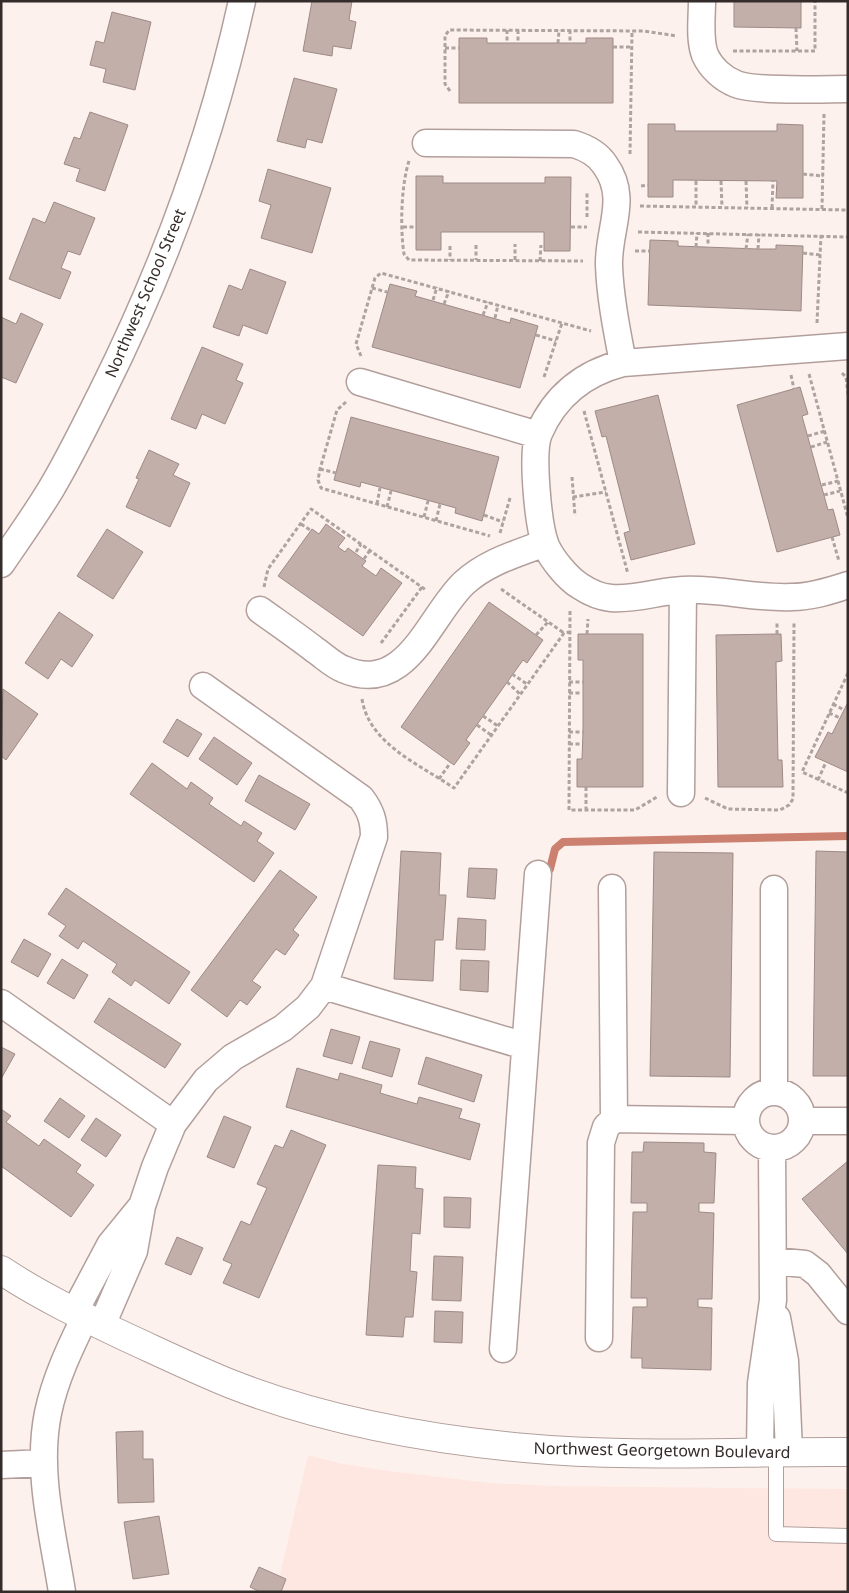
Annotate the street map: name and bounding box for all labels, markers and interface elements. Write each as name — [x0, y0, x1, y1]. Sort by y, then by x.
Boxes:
street label: Northwest School Street — [99, 205, 191, 381]
street label: Northwest Georgetown Boulevard — [533, 1437, 791, 1463]

